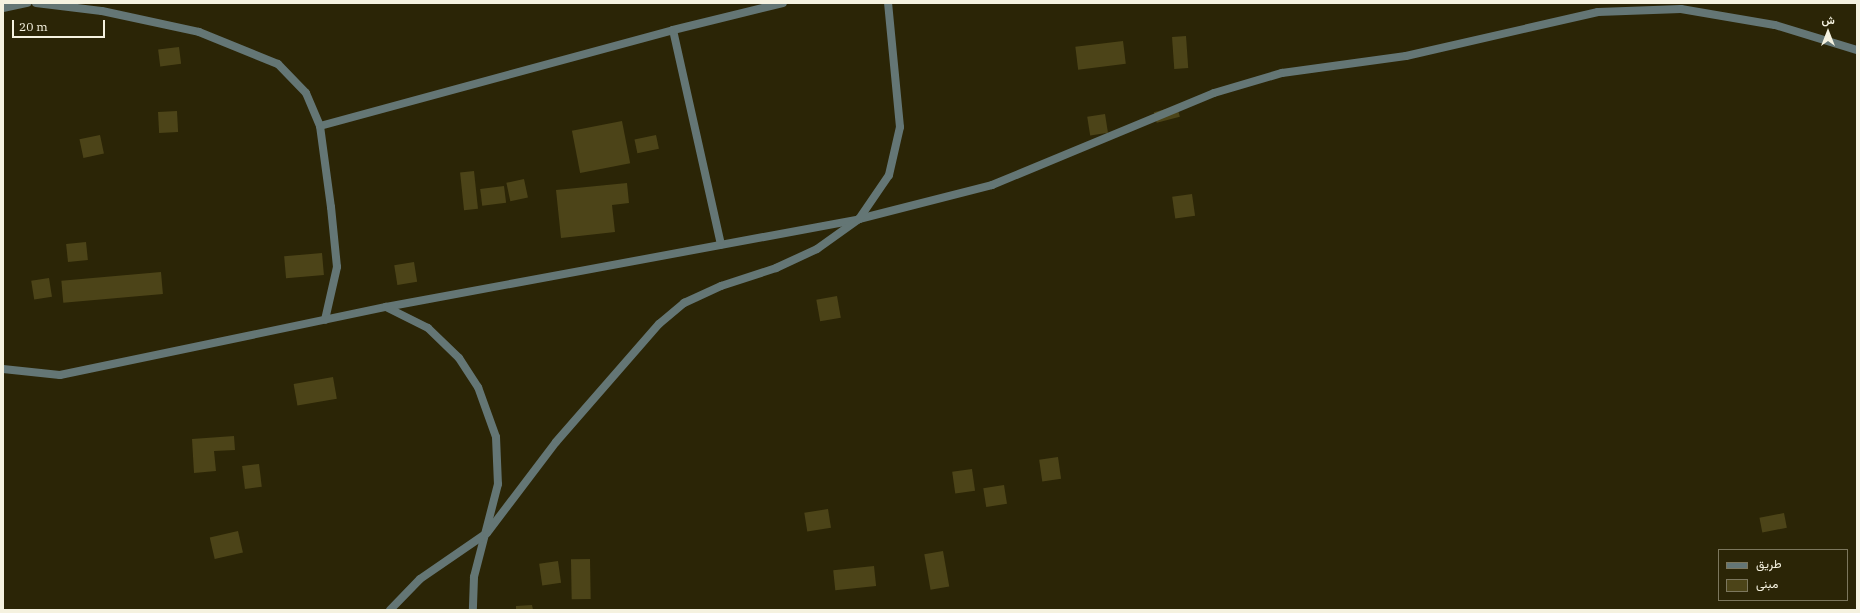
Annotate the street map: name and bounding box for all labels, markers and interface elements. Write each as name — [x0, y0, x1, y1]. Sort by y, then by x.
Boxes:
scale bar — [14, 12, 107, 38]
north arrow — [1808, 12, 1848, 52]
text: ش — [1821, 13, 1835, 27]
text: 20 m — [19, 19, 48, 34]
legend — [1718, 549, 1848, 601]
text: طريق — [1756, 556, 1781, 571]
text: مبنى — [1756, 576, 1778, 591]

